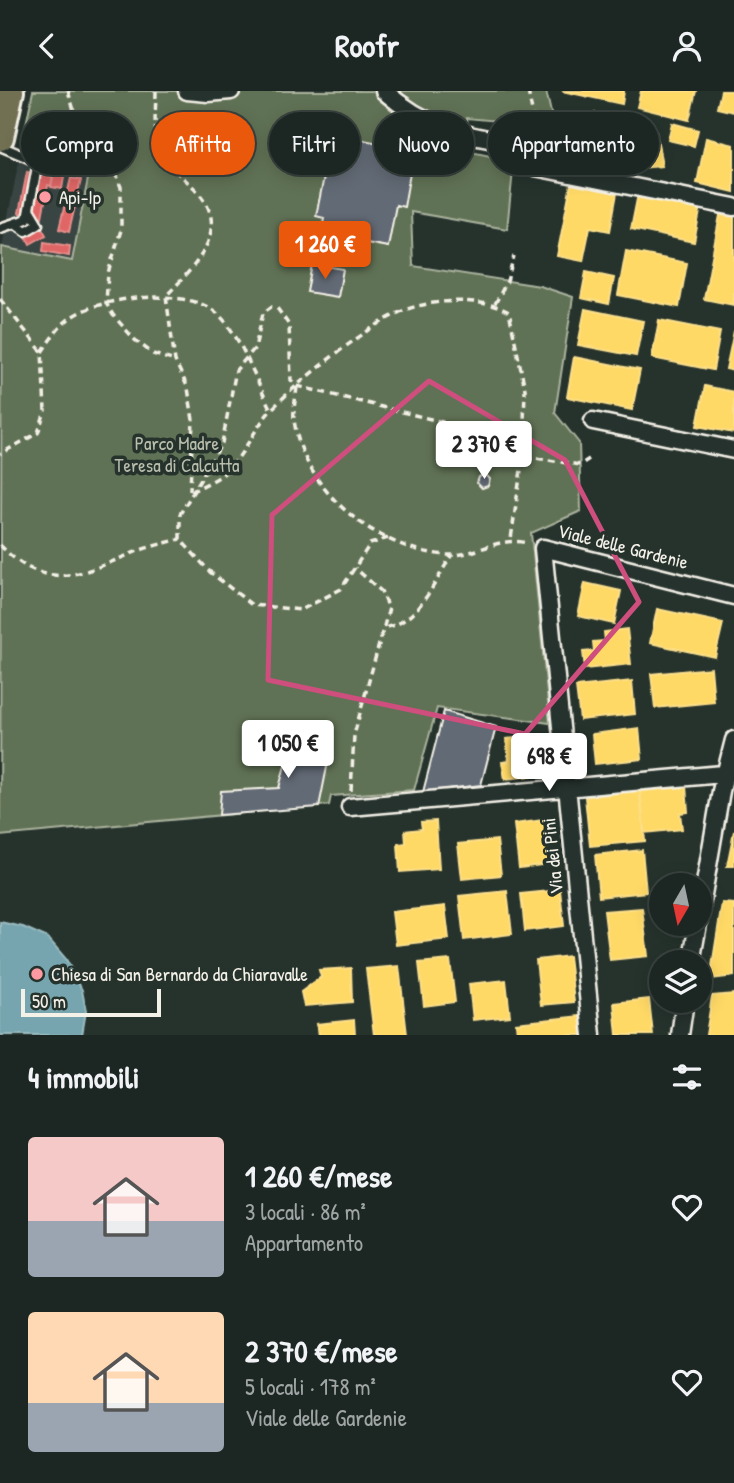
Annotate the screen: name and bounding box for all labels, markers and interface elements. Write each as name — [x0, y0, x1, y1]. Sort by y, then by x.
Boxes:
text: Roofr — [335, 24, 399, 67]
icon: back — [28, 27, 66, 65]
icon: person — [668, 27, 706, 65]
chip: Compra — [21, 112, 137, 175]
chip: Affitta — [151, 112, 255, 175]
chip: Filtri — [269, 112, 360, 175]
chip: Nuovo — [374, 112, 474, 175]
chip: Appartamento — [488, 112, 659, 175]
place label: Api-Ip — [59, 184, 101, 210]
marker: Api-Ip — [37, 189, 53, 205]
pin: 1 260 € — [260, 221, 390, 281]
text: 1 260 € — [295, 228, 355, 259]
pin: 2 370 € — [419, 421, 549, 481]
text: 2 370 € — [452, 428, 516, 459]
park label: Parco Madre Teresa di Calcutta — [115, 430, 240, 478]
street label: Viale delle Gardenie — [555, 517, 691, 575]
pin: 1 050 € — [223, 721, 353, 780]
text: 1 050 € — [258, 727, 318, 758]
pin: 698 € — [500, 733, 598, 793]
text: 698 € — [527, 740, 571, 771]
street label: Via dei Pini — [535, 817, 569, 895]
north arrow — [649, 873, 712, 936]
map controls — [649, 873, 712, 1013]
button: layers — [649, 950, 712, 1013]
place label: Chiesa di San Bernardo da Chiaravalle — [51, 961, 308, 987]
marker: Chiesa di San Bernardo da Chiaravalle — [29, 966, 45, 982]
scale bar — [21, 986, 161, 1018]
text: 50 m — [32, 988, 66, 1014]
text: 4 immobili — [28, 1057, 140, 1097]
icon: filters — [668, 1058, 706, 1096]
text: 1 260 €/mese — [245, 1156, 392, 1196]
icon: home — [84, 1165, 168, 1249]
icon: heart — [668, 1188, 706, 1226]
text: 3 locali · 86 m² — [245, 1196, 366, 1227]
text: Appartamento — [245, 1227, 363, 1258]
text: 2 370 €/mese — [245, 1331, 398, 1371]
icon: home — [84, 1340, 168, 1424]
icon: heart — [668, 1363, 706, 1401]
text: 5 locali · 178 m² — [245, 1371, 376, 1402]
text: Viale delle Gardenie — [245, 1402, 407, 1433]

